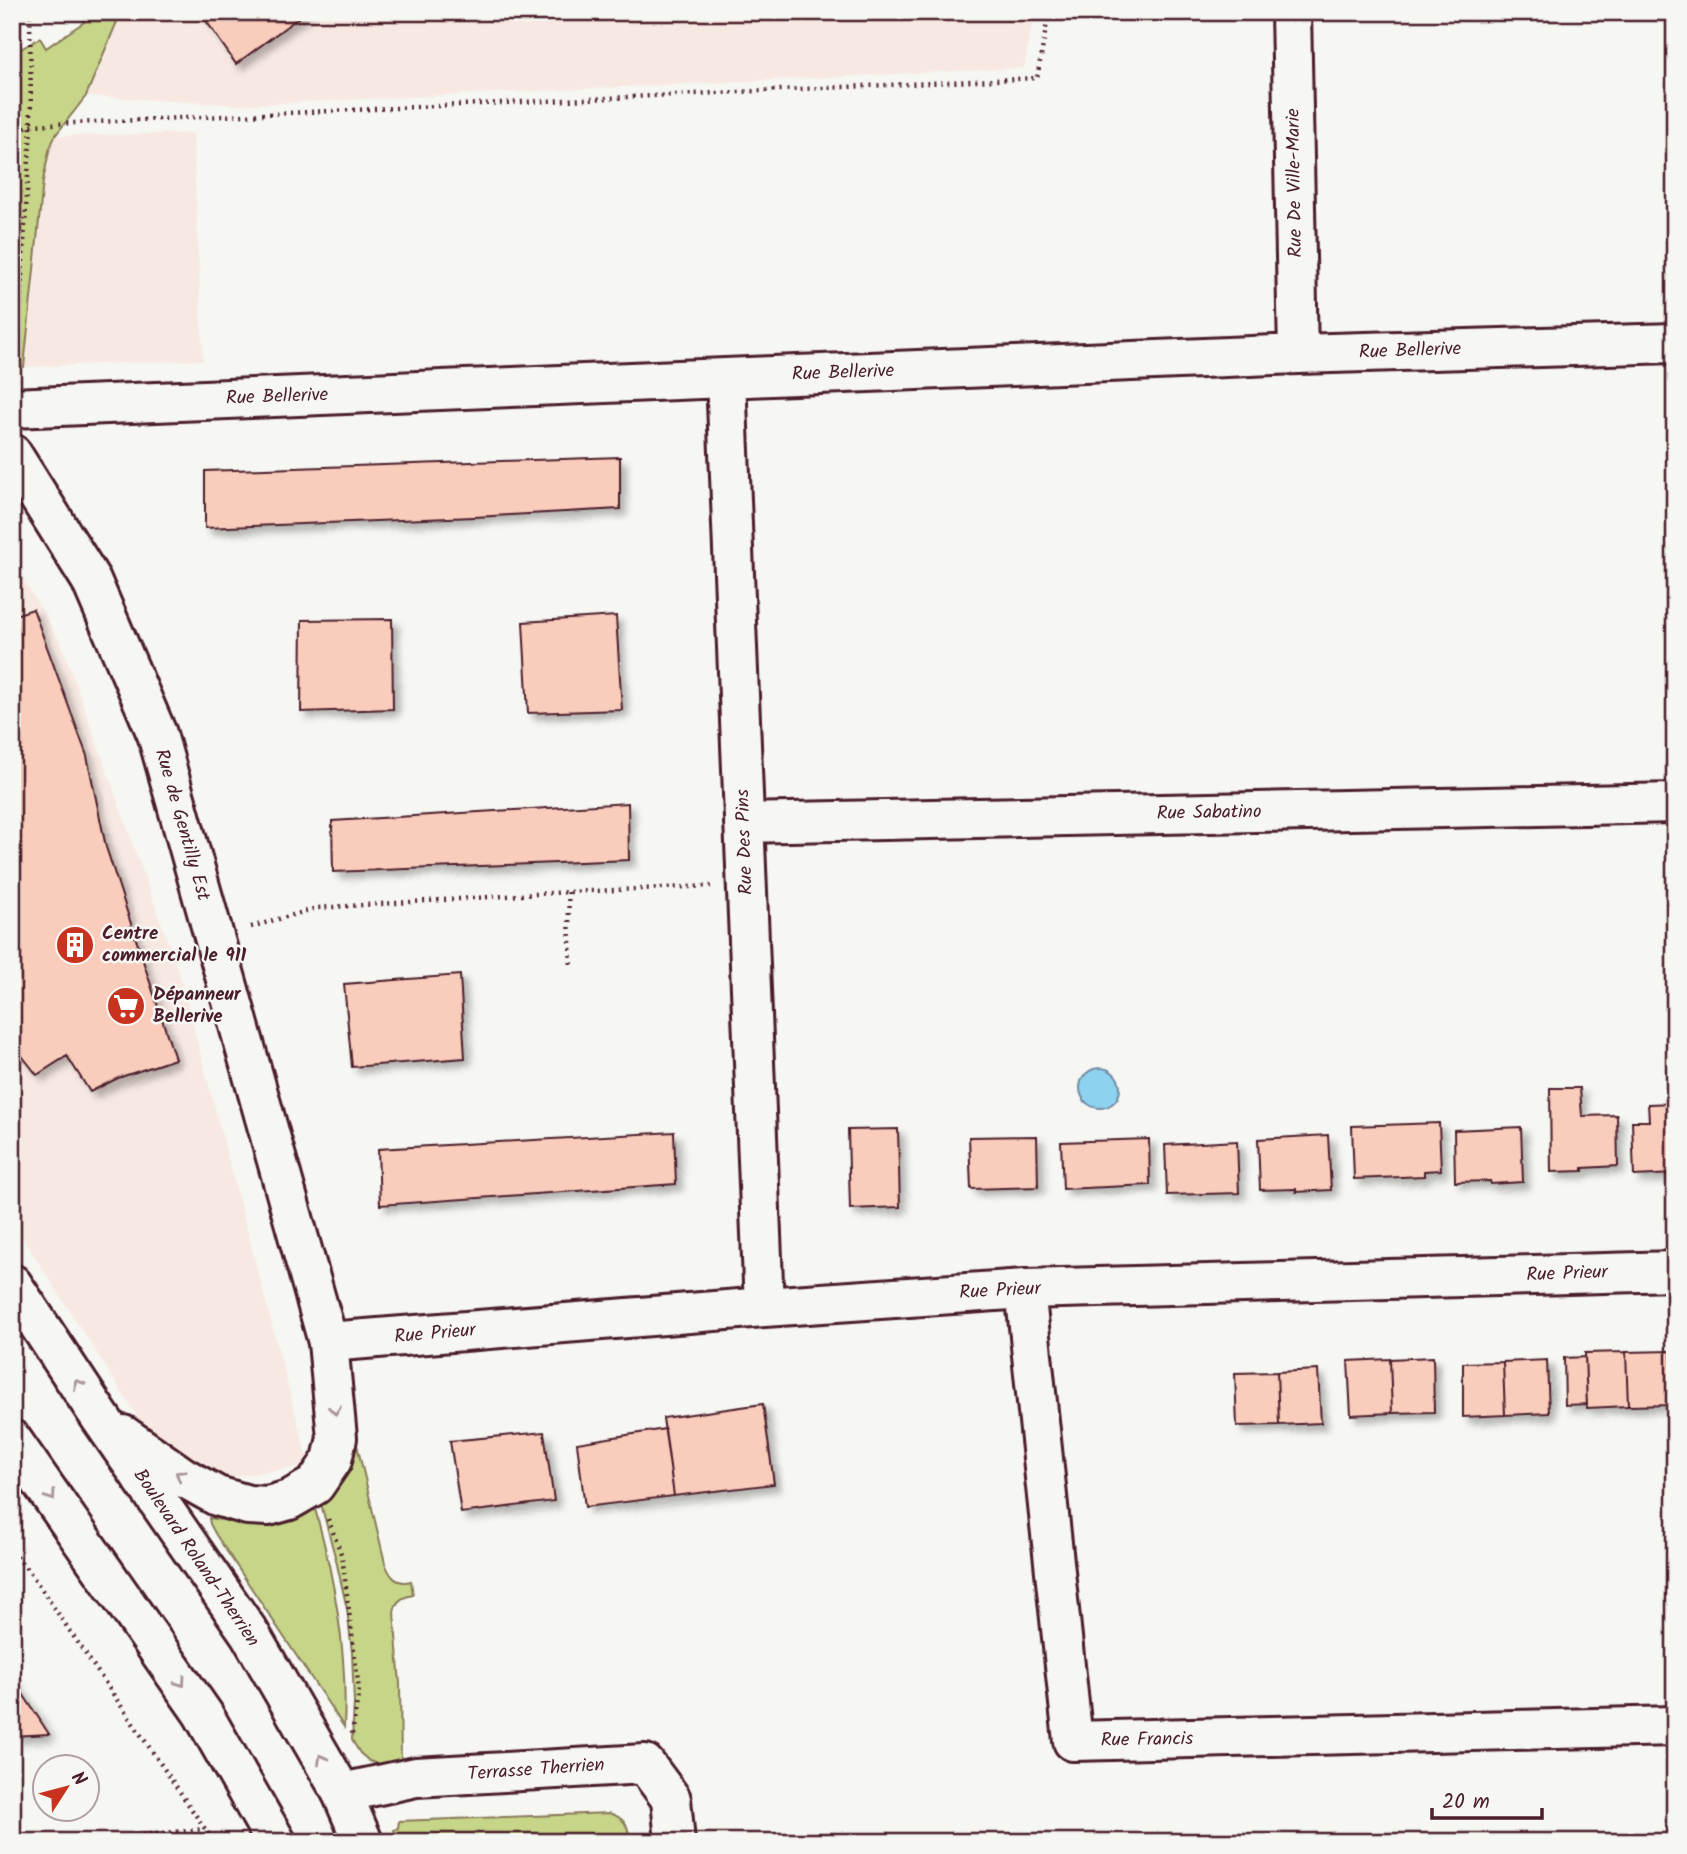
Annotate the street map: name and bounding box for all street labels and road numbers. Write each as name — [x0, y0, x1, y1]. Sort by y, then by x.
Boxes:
street label: Rue De Ville-Marie — [1279, 108, 1311, 258]
street label: Rue Bellerive — [1358, 334, 1462, 368]
street label: Rue Bellerive — [791, 356, 895, 390]
street label: Rue Bellerive — [225, 380, 329, 414]
street label: Rue de Gentilly Est — [146, 746, 218, 905]
street label: Rue Des Pins — [728, 789, 762, 895]
street label: Rue Sabatino — [1156, 797, 1262, 829]
street label: Rue Prieur — [1526, 1258, 1610, 1290]
street label: Rue Prieur — [959, 1274, 1043, 1308]
street label: Rue Prieur — [393, 1315, 479, 1352]
street label: Boulevard Roland-Therrien — [125, 1463, 267, 1653]
street label: Rue Francis — [1100, 1724, 1194, 1756]
street label: Terrasse Therrien — [466, 1750, 606, 1790]

